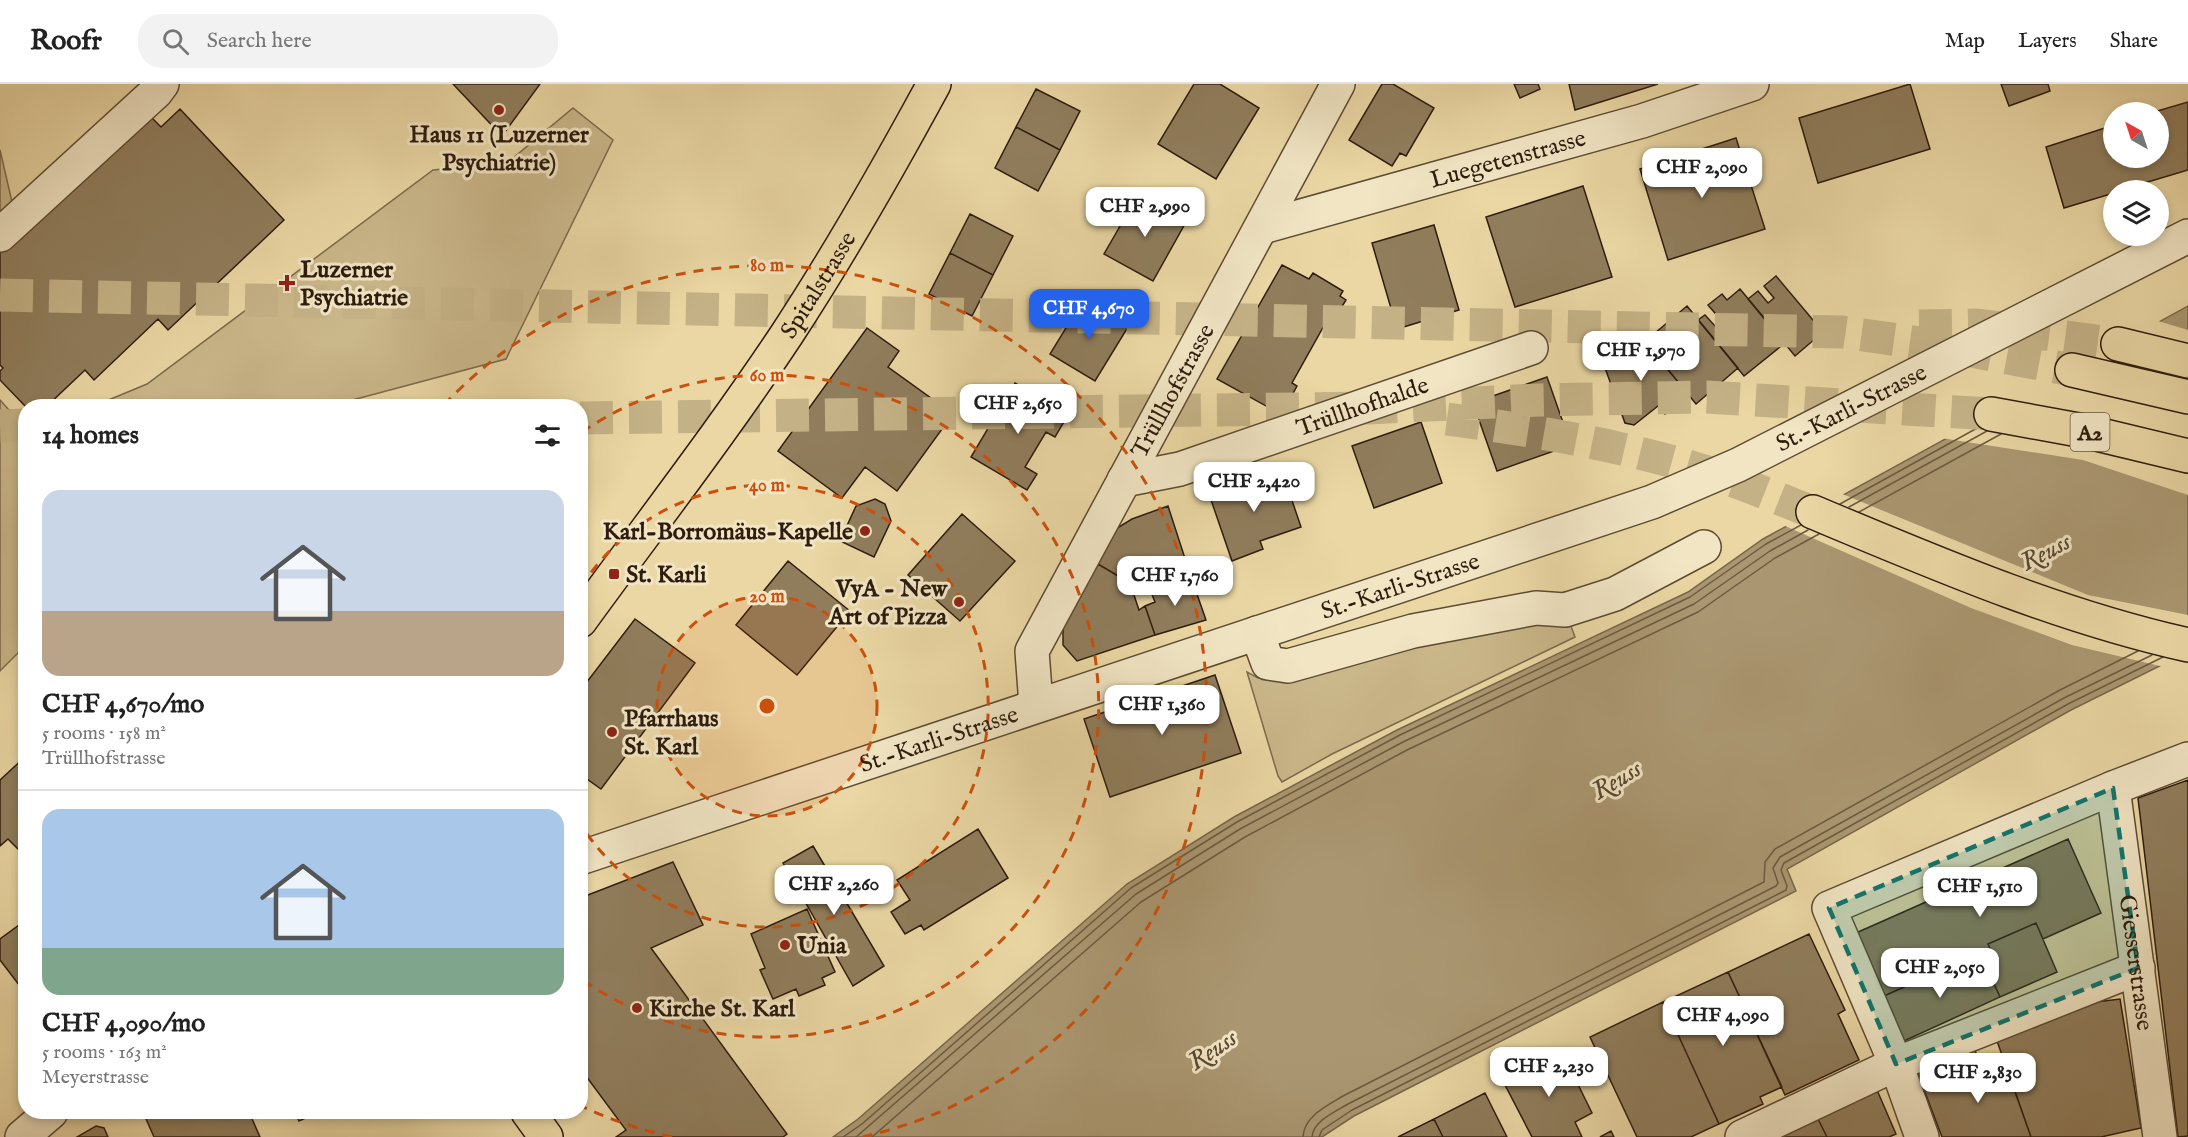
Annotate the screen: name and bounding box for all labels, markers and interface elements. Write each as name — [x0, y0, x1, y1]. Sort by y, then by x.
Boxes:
search box — [138, 14, 558, 68]
text: Roofr — [30, 24, 102, 59]
icon: search — [159, 25, 192, 58]
text: Search here — [207, 27, 312, 55]
text: Map — [1945, 28, 1985, 55]
text: Layers — [2018, 28, 2077, 55]
text: Share — [2110, 28, 2158, 55]
north arrow — [2103, 102, 2169, 168]
map controls — [2103, 102, 2169, 246]
marker: Haus 11 (Luzerner Psychiatrie) — [492, 103, 506, 117]
place label: Haus 11 (Luzerner Psychiatrie) — [409, 120, 589, 179]
street label: Luegetenstrasse — [1427, 123, 1589, 196]
pin: CHF 2,090 — [1633, 148, 1771, 199]
text: CHF 2,090 — [1656, 155, 1748, 180]
button: layers — [2103, 180, 2169, 246]
pin: CHF 2,990 — [1076, 187, 1214, 238]
text: CHF 2,990 — [1100, 194, 1190, 219]
street label: Spitalstrasse — [774, 226, 864, 345]
place label: Luzerner Psychiatrie — [300, 255, 408, 314]
text: 80 m — [750, 255, 784, 278]
marker: Luzerner Psychiatrie — [278, 274, 296, 292]
pin: CHF 4,670 — [1020, 289, 1158, 340]
text: CHF 4,670 — [1043, 296, 1135, 321]
street label: Trüllhofstrasse — [1125, 319, 1223, 464]
pin: CHF 1,970 — [1572, 331, 1710, 382]
text: CHF 1,970 — [1596, 338, 1686, 363]
street label: St.-Karli-Strasse — [1771, 358, 1932, 460]
text: 60 m — [750, 365, 784, 388]
street label: Trüllhofhalde — [1293, 370, 1433, 445]
pin: CHF 2,650 — [949, 384, 1087, 435]
text: CHF 2,650 — [974, 391, 1062, 416]
road number: A2 — [2070, 413, 2110, 451]
text: 14 homes — [42, 419, 139, 452]
icon: filters — [531, 419, 564, 452]
pin: CHF 2,420 — [1185, 462, 1323, 513]
text: CHF 2,420 — [1208, 469, 1300, 494]
text: 40 m — [749, 475, 785, 498]
place label: Karl-Borromäus-Kapelle — [603, 517, 853, 548]
marker: Karl-Borromäus-Kapelle — [858, 524, 872, 538]
water label: Reuss — [2015, 525, 2077, 579]
icon: home — [249, 529, 357, 637]
street label: St.-Karli-Strasse — [1317, 546, 1484, 628]
pin: CHF 1,760 — [1106, 556, 1244, 607]
place label: St. Karli — [626, 560, 707, 591]
text: CHF 1,760 — [1131, 563, 1219, 588]
marker: St. Karli — [607, 567, 621, 581]
place label: VyA - New Art of Pizza — [828, 574, 948, 633]
text: 20 m — [749, 586, 785, 609]
marker: VyA - New Art of Pizza — [952, 595, 966, 609]
pin: CHF 1,360 — [1093, 685, 1231, 736]
text: CHF 4,670/mo — [42, 688, 204, 721]
text: CHF 1,360 — [1118, 692, 1206, 717]
centre of rings — [757, 696, 777, 716]
street label: St.-Karli-Strasse — [856, 700, 1022, 781]
place label: Pfarrhaus St. Karl — [624, 704, 719, 763]
text: 5 rooms · 158 m² — [42, 721, 166, 746]
marker: Pfarrhaus St. Karl — [605, 725, 619, 739]
text: Trüllhofstrasse — [42, 746, 165, 771]
water label: Reuss — [1586, 752, 1648, 808]
icon: home — [249, 848, 357, 956]
pin: CHF 2,260 — [765, 865, 903, 916]
pin: CHF 1,510 — [1911, 867, 2049, 918]
text: CHF 2,260 — [789, 872, 879, 897]
text: CHF 1,510 — [1937, 874, 2023, 899]
street label: Giesserstrasse — [2111, 893, 2159, 1033]
place label: Unia — [796, 931, 847, 962]
marker: Unia — [778, 938, 792, 952]
pin: CHF 2,050 — [1871, 948, 2009, 999]
text: CHF 2,050 — [1895, 955, 1985, 980]
place label: Kirche St. Karl — [649, 994, 795, 1025]
pin: CHF 4,090 — [1654, 996, 1792, 1047]
marker: Kirche St. Karl — [630, 1001, 644, 1015]
text: CHF 4,090 — [1677, 1003, 1769, 1028]
text: CHF 4,090/mo — [42, 1007, 205, 1040]
water label: Reuss — [1182, 1022, 1244, 1079]
text: 5 rooms · 163 m² — [42, 1040, 167, 1065]
pin: CHF 2,230 — [1480, 1047, 1618, 1098]
pin: CHF 2,830 — [1909, 1053, 2047, 1104]
text: CHF 2,230 — [1504, 1054, 1594, 1079]
text: CHF 2,830 — [1934, 1060, 2022, 1085]
text: Meyerstrasse — [42, 1065, 149, 1090]

